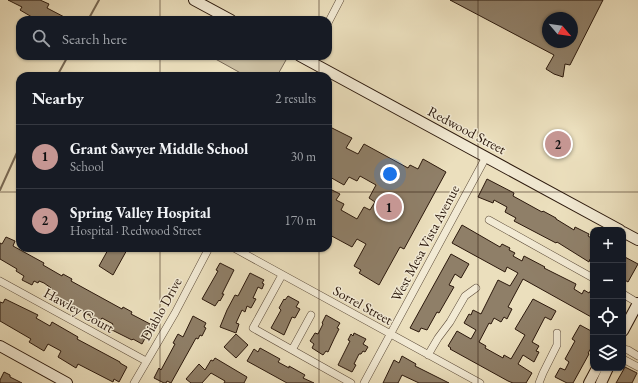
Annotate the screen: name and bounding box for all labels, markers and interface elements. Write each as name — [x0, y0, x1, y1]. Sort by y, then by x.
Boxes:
north arrow — [542, 12, 578, 48]
search box — [16, 16, 332, 60]
icon: search — [30, 27, 52, 49]
text: Search here — [62, 29, 127, 48]
text: Nearby — [32, 87, 84, 109]
text: 2 results — [275, 90, 316, 107]
street label: Redwood Street — [425, 102, 510, 158]
pin: 2 — [545, 129, 571, 159]
text: Grant Sawyer Middle School — [70, 139, 248, 158]
text: 1 — [42, 148, 48, 165]
text: 30 m — [291, 148, 316, 165]
text: School — [70, 158, 104, 175]
your location — [380, 164, 400, 184]
street label: West Mesa Vista Avenue — [387, 181, 464, 304]
pin: 1 — [376, 192, 402, 222]
text: Spring Valley Hospital — [70, 203, 211, 222]
text: 2 — [42, 212, 48, 229]
text: 170 m — [285, 212, 316, 229]
text: Hospital · Redwood Street — [70, 222, 201, 239]
map controls — [590, 227, 626, 371]
button: + — [590, 227, 626, 263]
button: − — [590, 263, 626, 299]
street label: Diablo Drive — [136, 274, 186, 344]
street label: Sorrel Street — [330, 281, 396, 329]
street label: Hawley Court — [41, 283, 118, 337]
button: locate — [590, 299, 626, 335]
button: layers — [590, 335, 626, 371]

